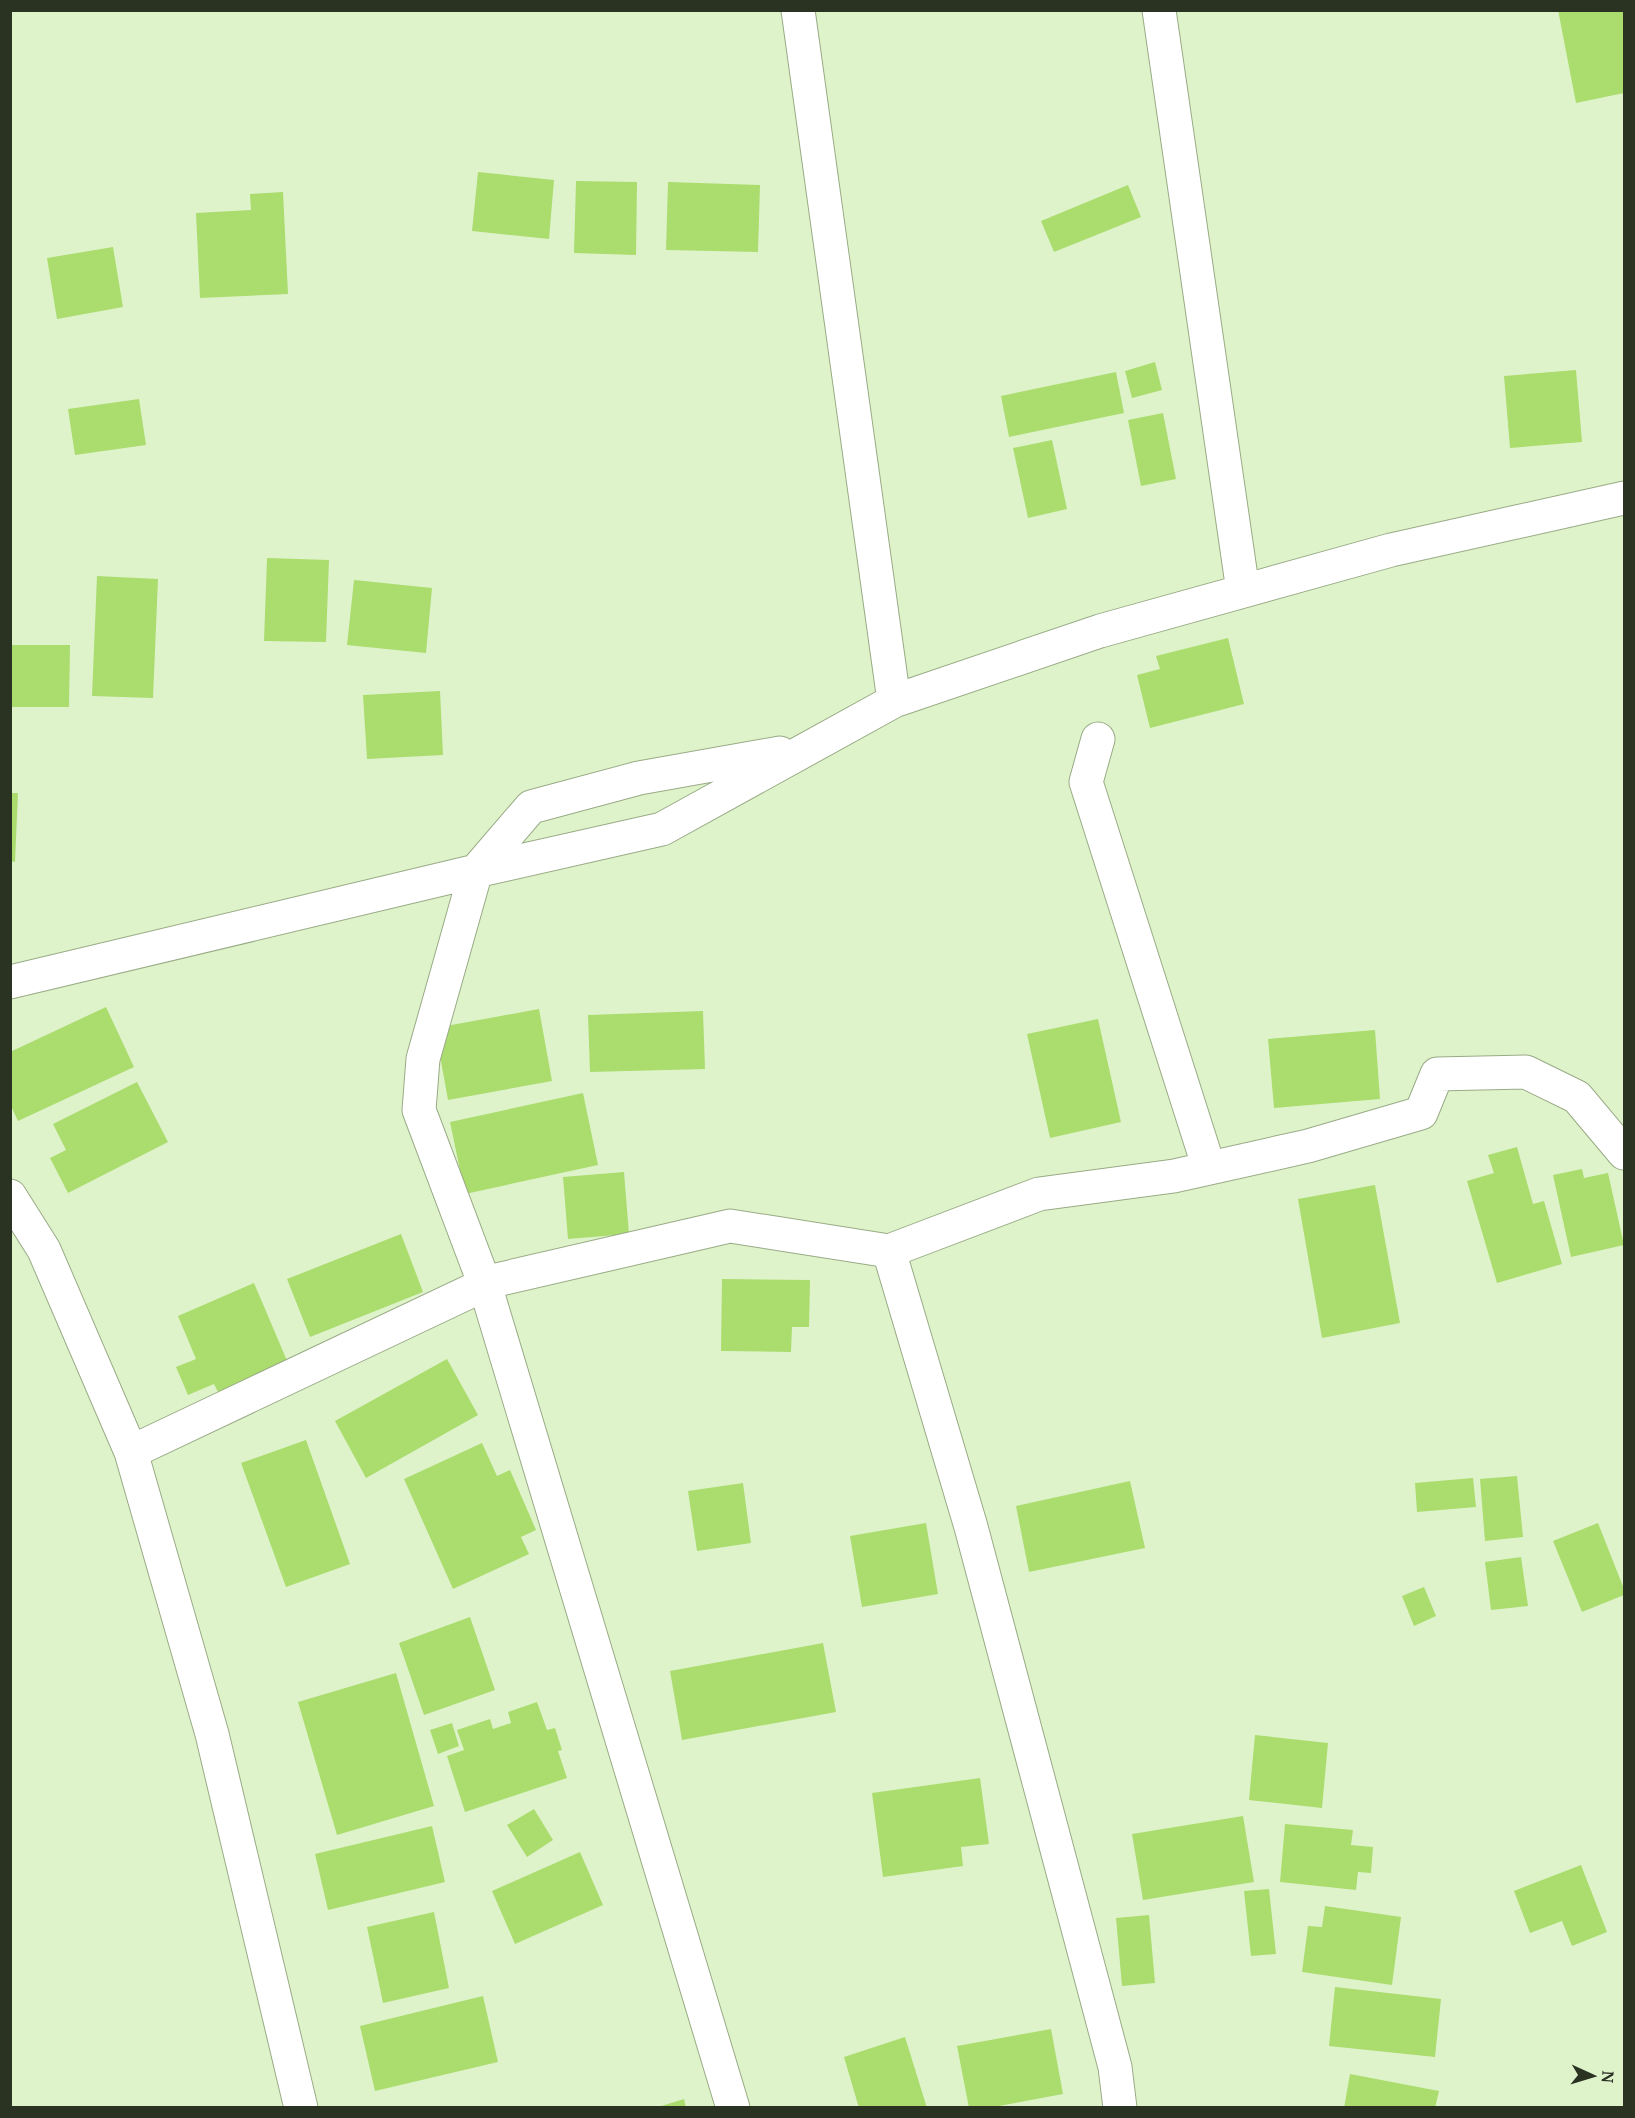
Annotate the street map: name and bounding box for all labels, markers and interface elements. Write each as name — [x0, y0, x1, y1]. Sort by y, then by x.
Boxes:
north arrow — [1563, 2046, 1623, 2106]
text: N — [1597, 2070, 1619, 2084]

